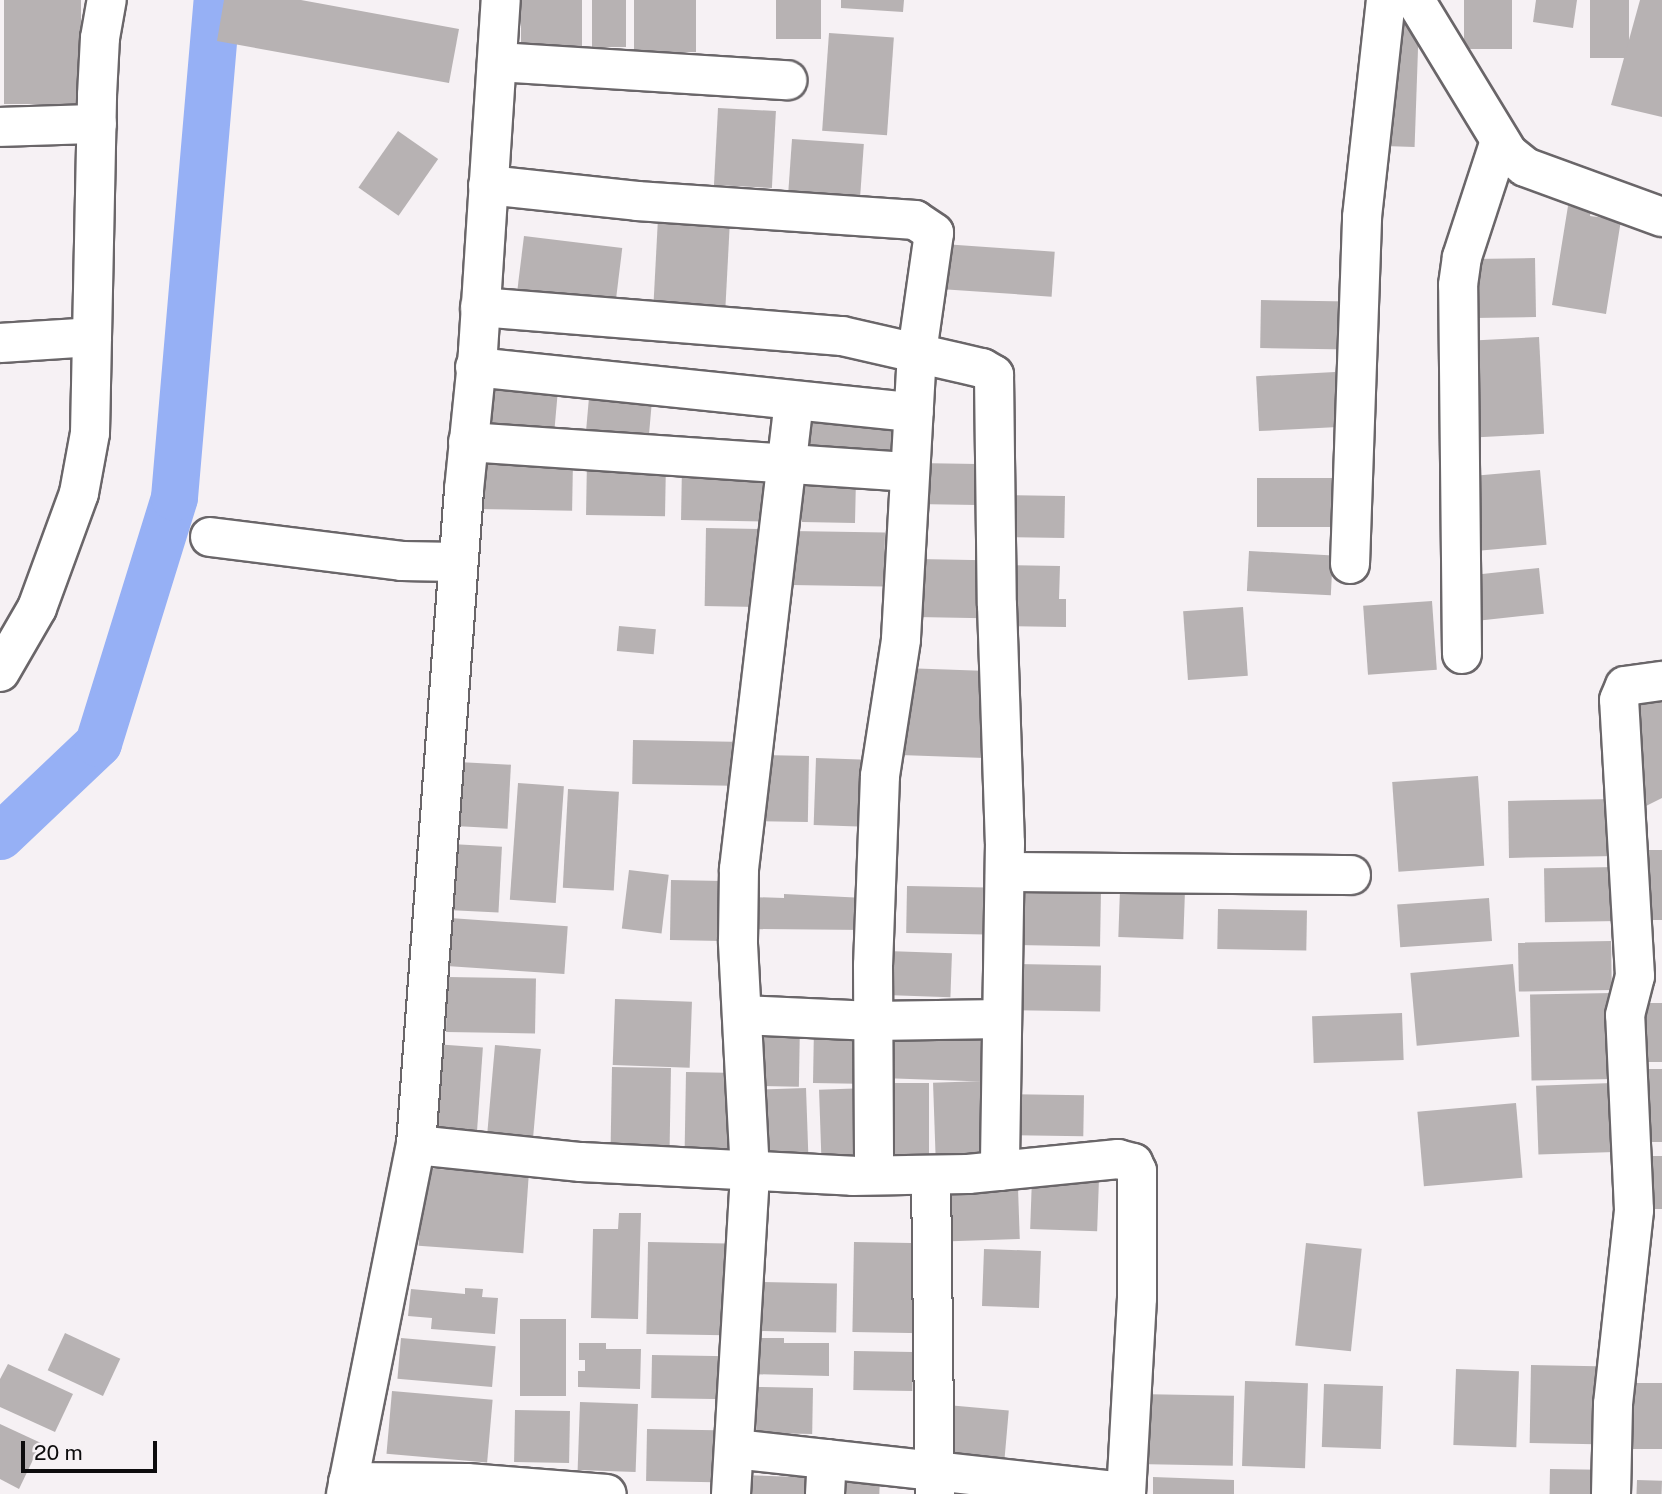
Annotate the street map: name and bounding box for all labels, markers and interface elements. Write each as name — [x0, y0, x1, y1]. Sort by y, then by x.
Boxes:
scale bar — [24, 1428, 161, 1472]
text: 20 m — [34, 1440, 83, 1465]

